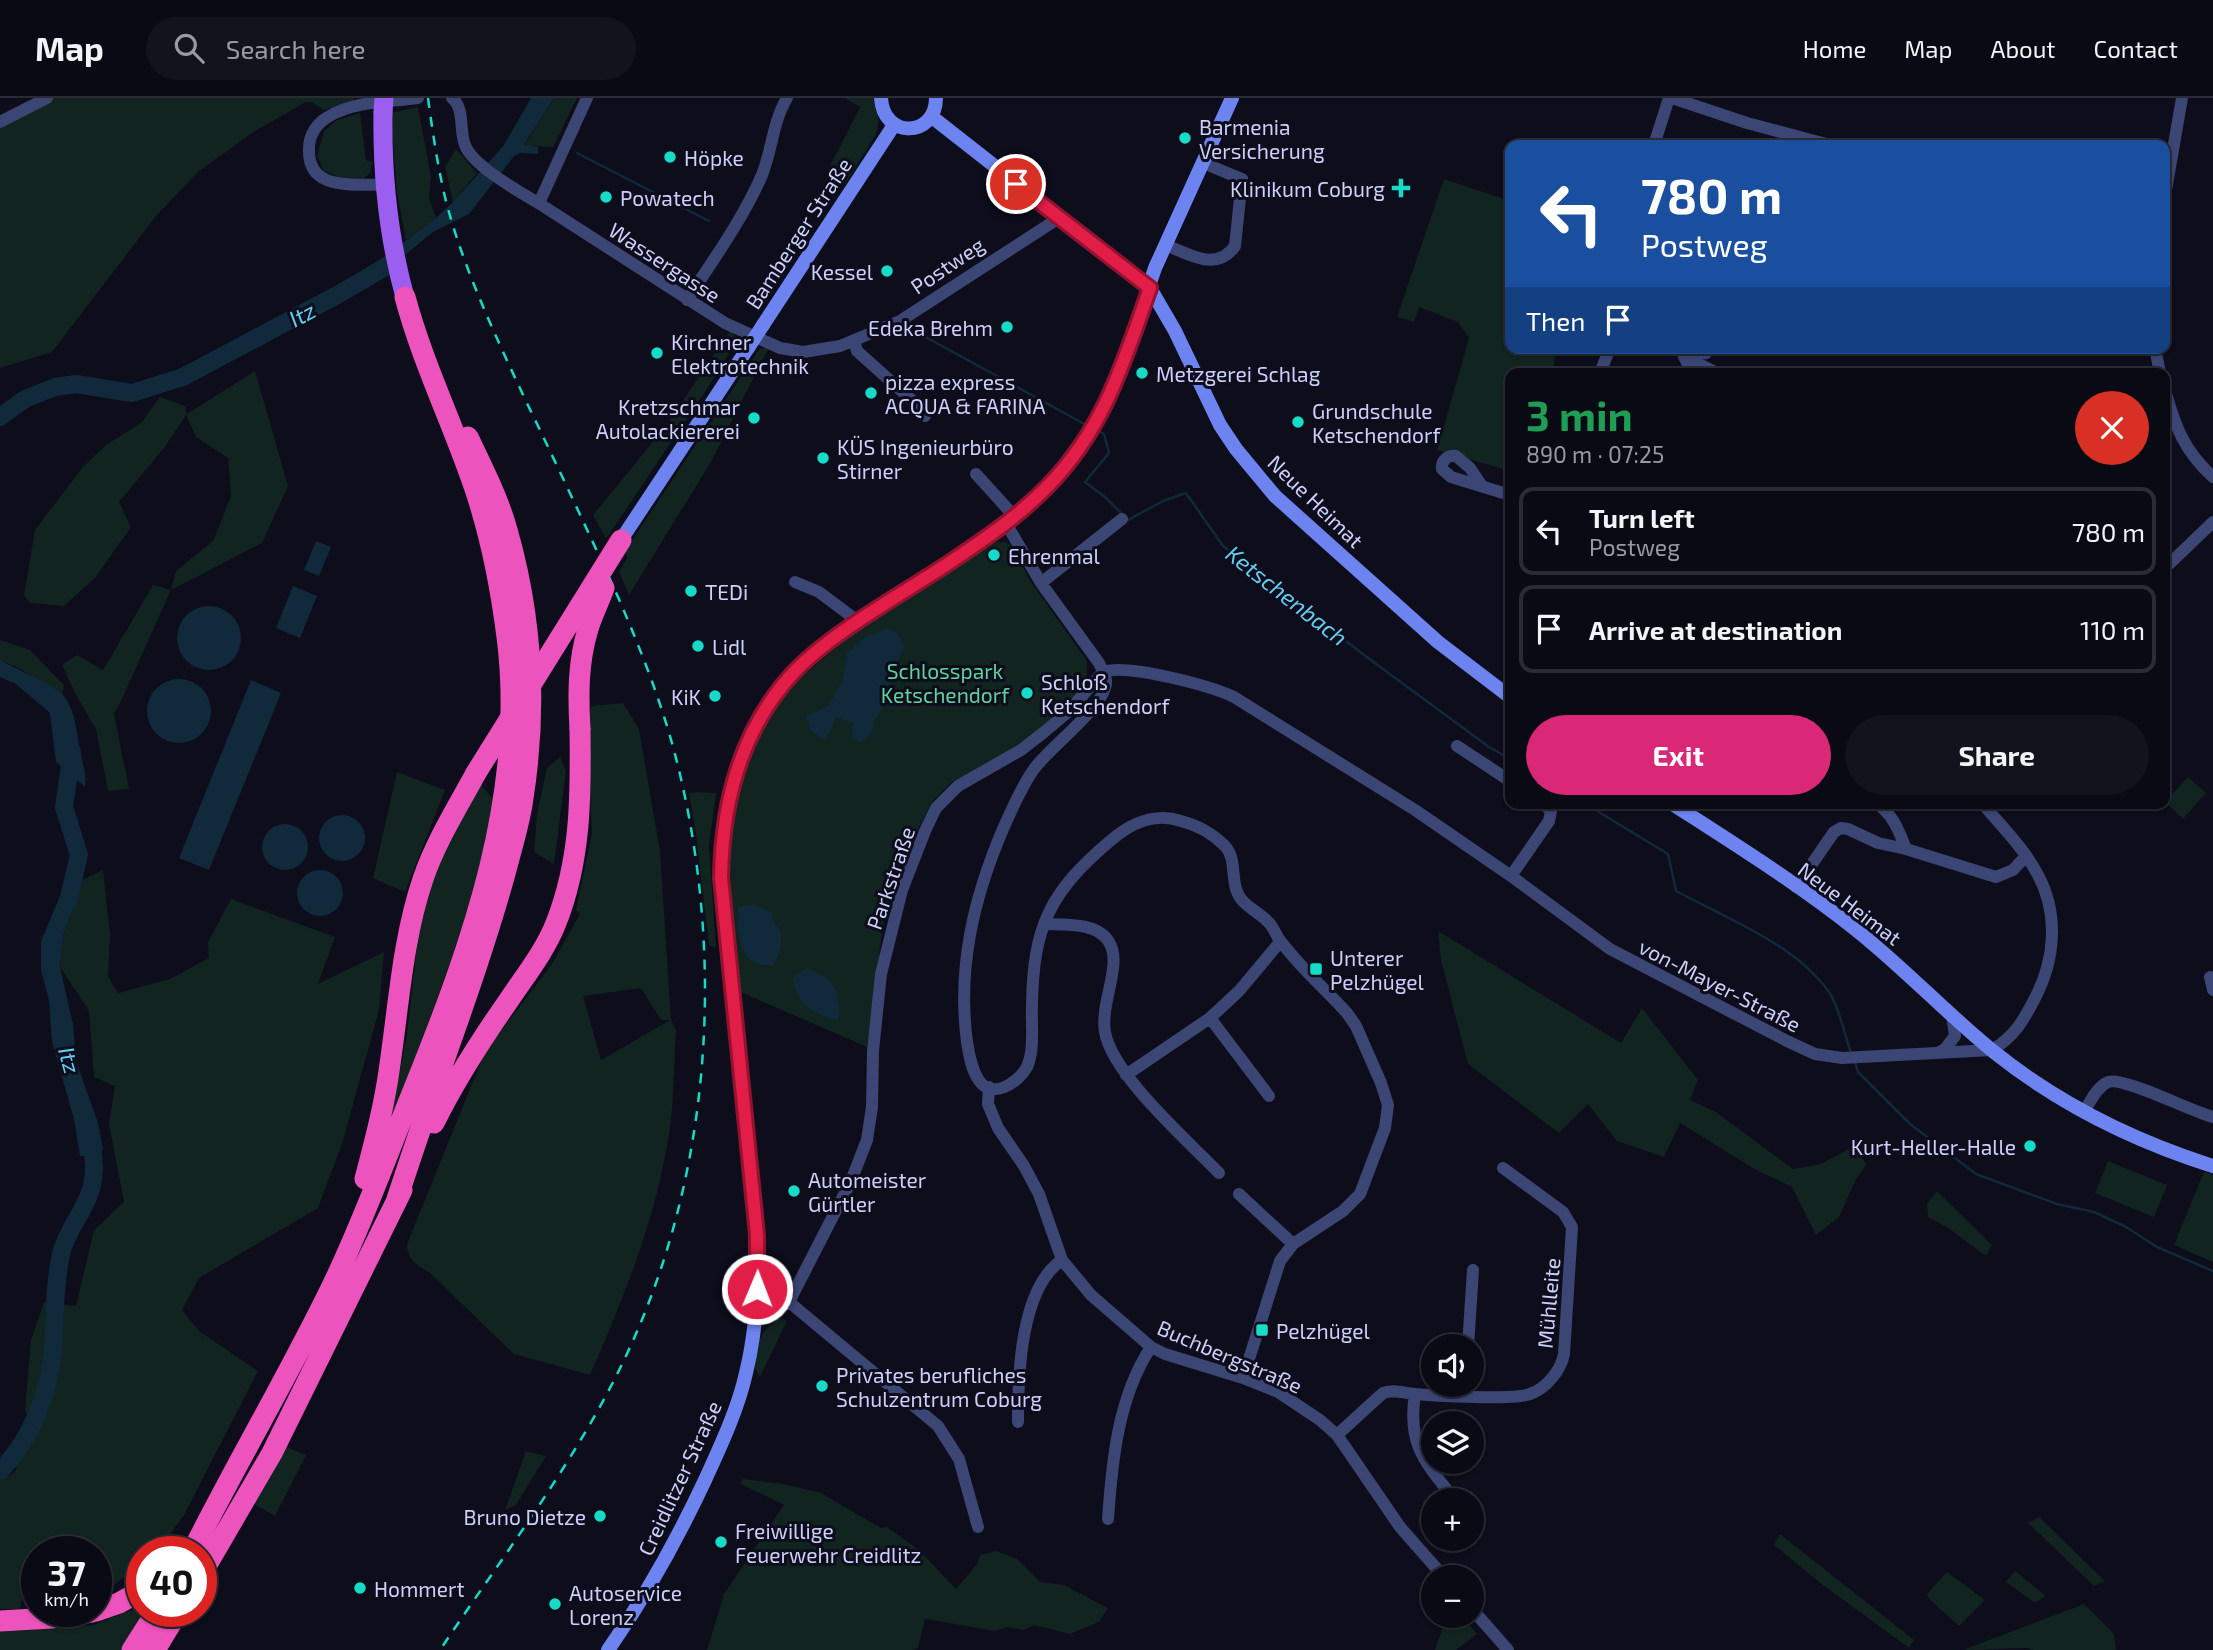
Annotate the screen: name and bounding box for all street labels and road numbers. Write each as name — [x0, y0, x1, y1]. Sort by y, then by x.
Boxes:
street label: Bamberger Straße — [740, 153, 856, 313]
street label: Wassergasse — [605, 217, 725, 307]
street label: Postweg — [906, 231, 989, 299]
street label: Neue Heimat — [1263, 449, 1369, 553]
street label: Parkstraße — [861, 823, 919, 933]
street label: Neue Heimat — [1794, 856, 1906, 950]
street label: von-Mayer-Straße — [1635, 933, 1805, 1037]
street label: Mühlleite — [1532, 1257, 1564, 1349]
street label: Buchbergstraße — [1154, 1314, 1306, 1398]
street label: Creidlitzer Straße — [632, 1397, 726, 1559]

